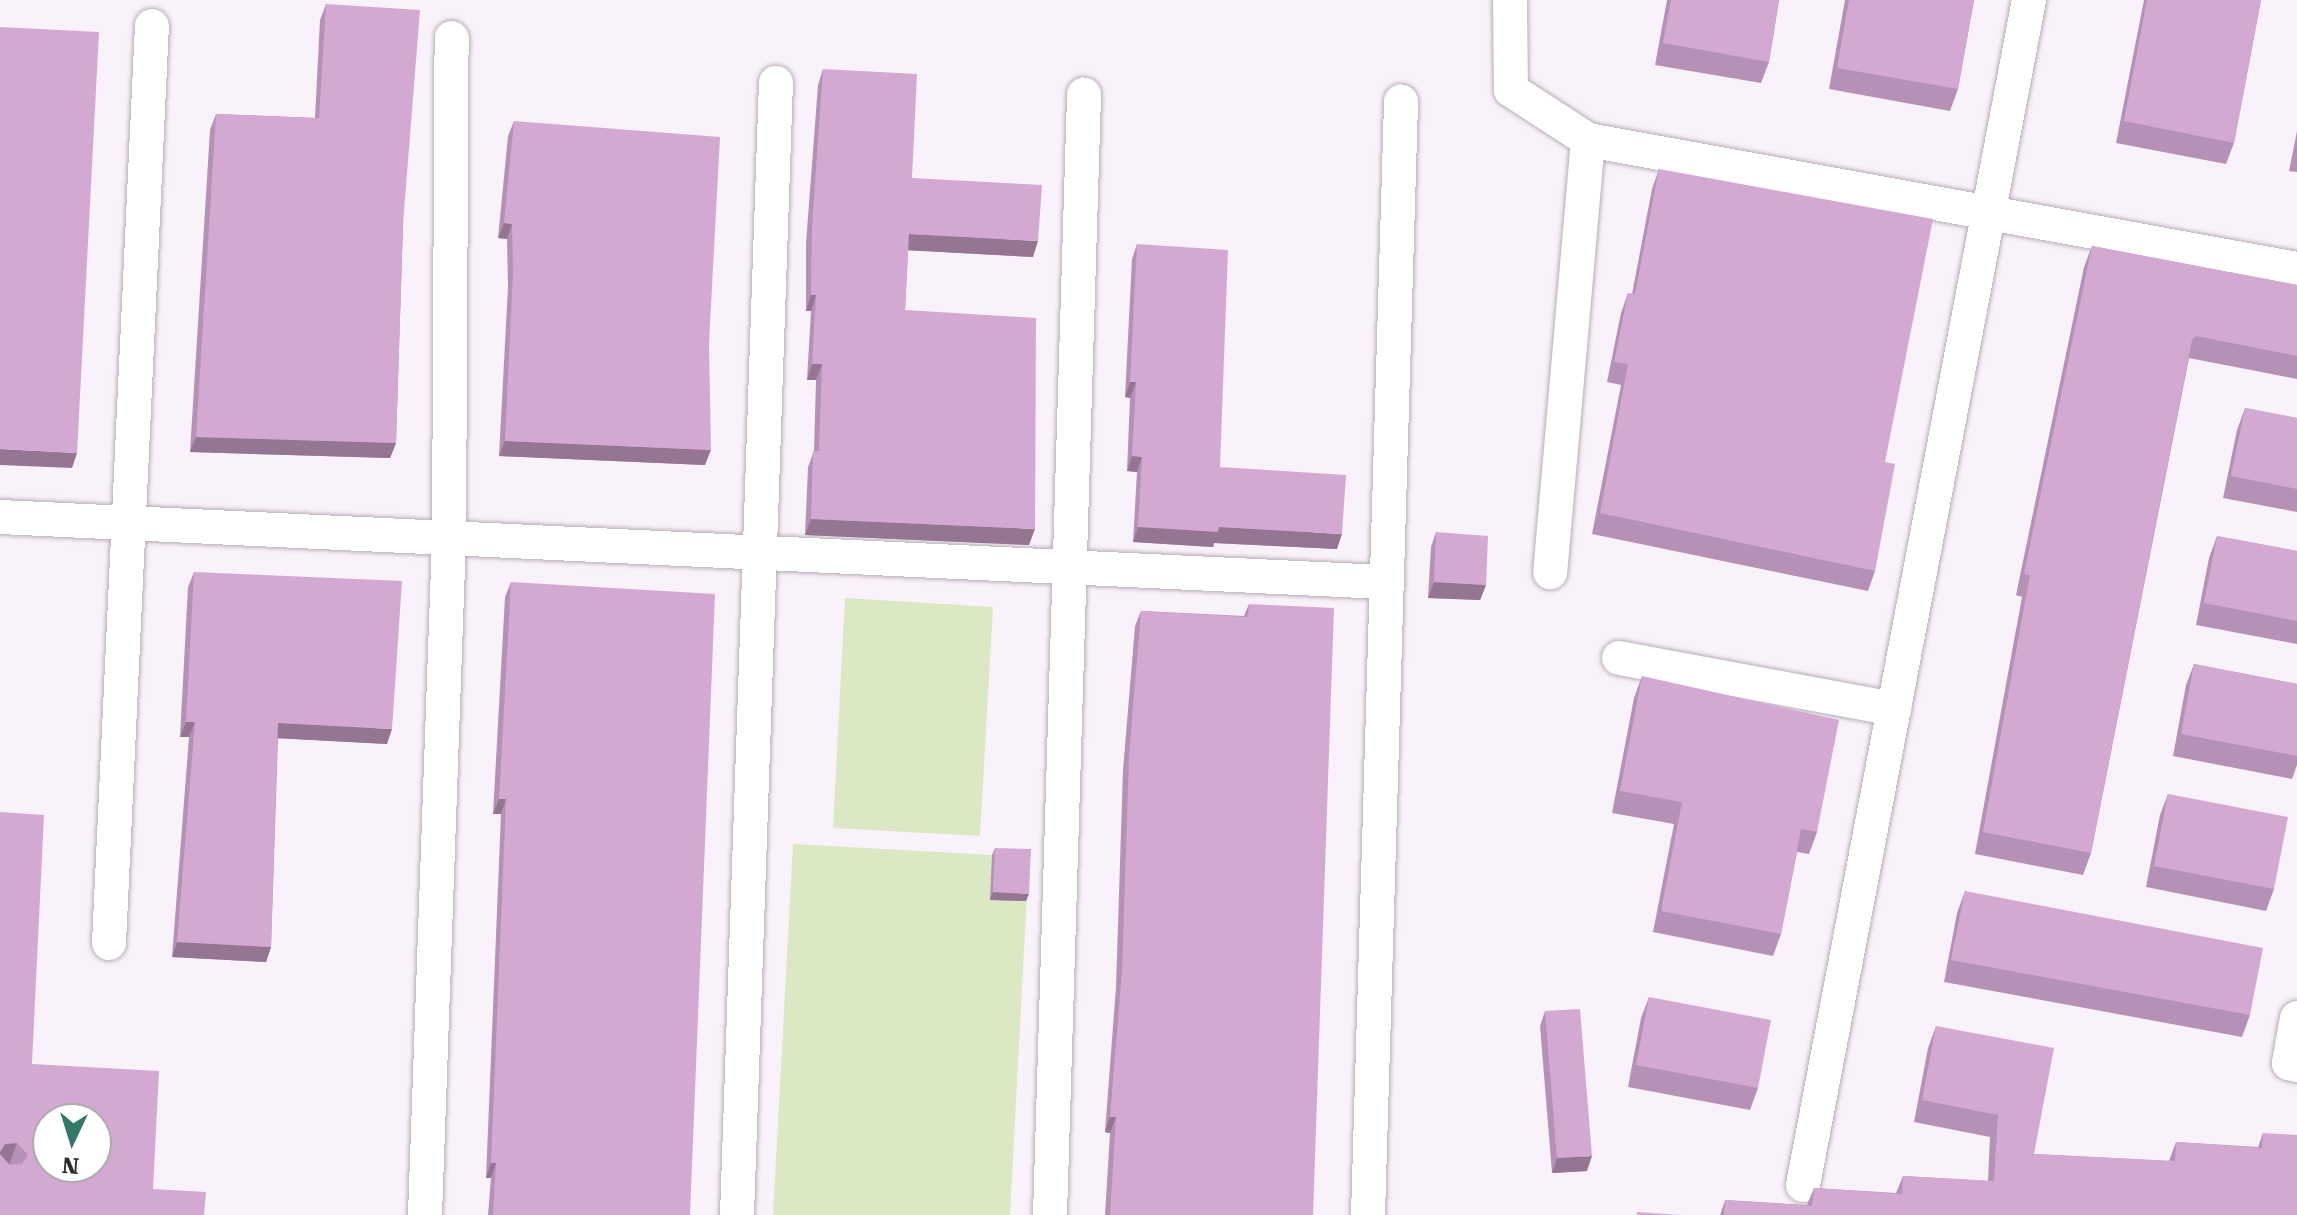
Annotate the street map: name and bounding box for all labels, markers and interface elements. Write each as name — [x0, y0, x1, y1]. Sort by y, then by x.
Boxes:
north arrow — [32, 1103, 112, 1183]
text: N — [61, 1152, 80, 1179]

